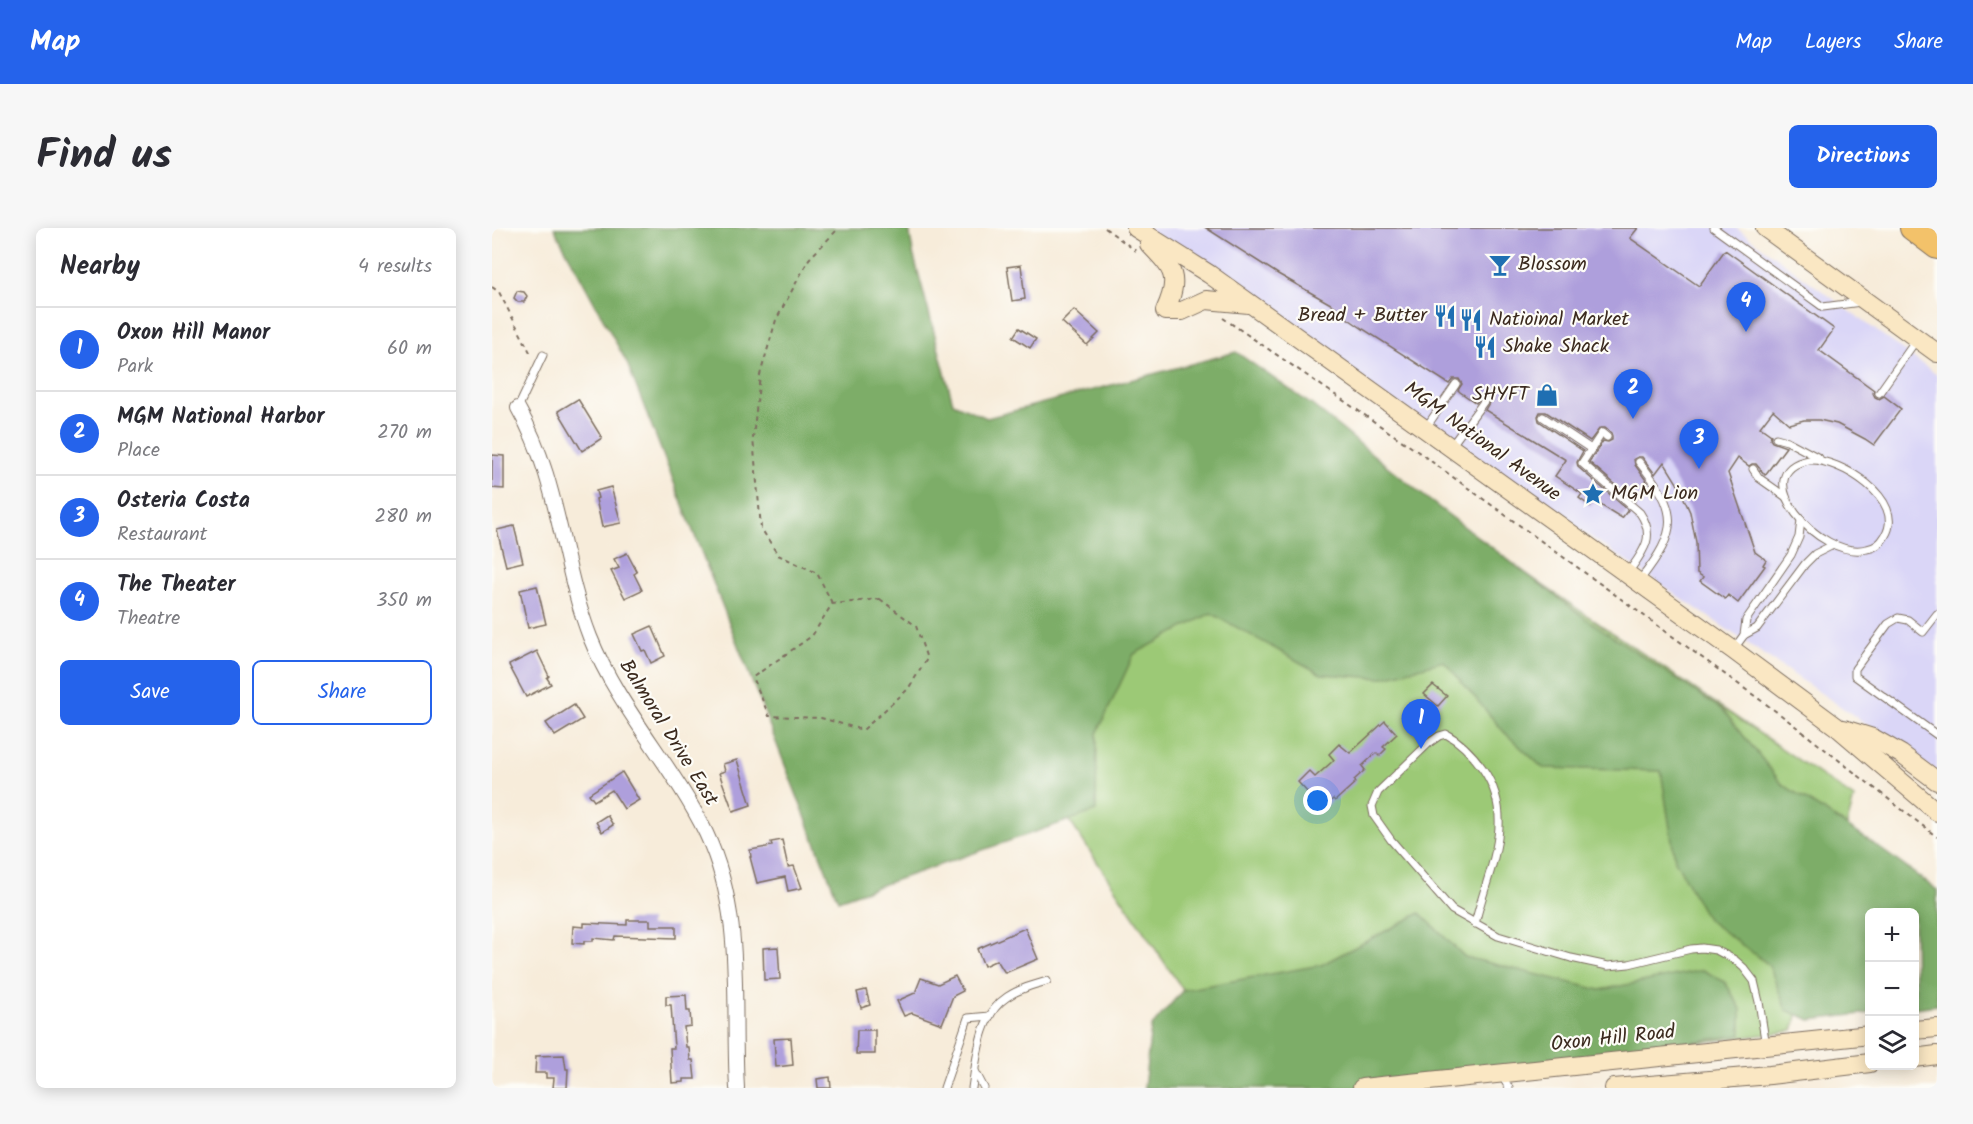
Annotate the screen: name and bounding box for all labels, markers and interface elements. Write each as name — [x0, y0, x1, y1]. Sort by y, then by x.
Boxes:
text: Map — [30, 20, 81, 65]
text: Map — [1735, 26, 1772, 59]
text: Layers — [1805, 26, 1861, 59]
text: Share — [1894, 26, 1943, 59]
text: Find us — [36, 123, 172, 190]
button: Directions — [1789, 125, 1937, 188]
text: Nearby — [60, 246, 140, 288]
place label: Blossom — [1518, 249, 1587, 281]
text: 4 results — [358, 251, 432, 283]
bar icon: Blossom — [1487, 252, 1513, 278]
pin: 4 — [1726, 282, 1766, 332]
place label: Bread + Butter — [1298, 300, 1428, 332]
restaurant icon: Bread + Butter — [1432, 303, 1458, 329]
place label: Natioinal Market — [1489, 304, 1629, 336]
restaurant icon: Natioinal Market — [1458, 307, 1484, 333]
text: Oxon Hill Manor — [117, 316, 270, 351]
place label: Shake Shack — [1503, 331, 1610, 363]
text: 1 — [76, 333, 83, 365]
text: 60 m — [387, 333, 432, 365]
restaurant icon: Shake Shack — [1472, 334, 1498, 360]
text: Park — [117, 351, 153, 383]
pin: 2 — [1614, 370, 1652, 419]
street label: MGM National Avenue — [1396, 374, 1568, 510]
place label: SHYFT — [1472, 379, 1531, 411]
shop icon: SHYFT — [1534, 382, 1560, 408]
text: MGM National Harbor — [117, 400, 324, 435]
text: 2 — [74, 417, 85, 449]
text: 270 m — [377, 417, 432, 449]
pin: 3 — [1680, 420, 1718, 469]
text: Place — [117, 435, 160, 467]
place label: MGM Lion — [1611, 478, 1698, 510]
place icon: MGM Lion — [1580, 481, 1606, 507]
text: Osteria Costa — [117, 484, 250, 519]
text: 3 — [74, 501, 85, 533]
text: 280 m — [374, 501, 432, 533]
text: Restaurant — [117, 519, 207, 551]
text: The Theater — [117, 568, 236, 603]
text: 4 — [74, 585, 85, 617]
text: 350 m — [376, 585, 432, 617]
text: Theatre — [117, 603, 180, 635]
street label: Balmoral Drive East — [610, 653, 726, 813]
button: Save — [60, 660, 240, 725]
button: Share — [252, 660, 432, 725]
pin: 1 — [1402, 700, 1440, 749]
your location — [1303, 786, 1332, 815]
map controls — [1865, 908, 1919, 1070]
button: + — [1865, 908, 1919, 962]
button: − — [1865, 962, 1919, 1016]
street label: Oxon Hill Road — [1549, 1016, 1678, 1061]
button: layers — [1865, 1016, 1919, 1070]

